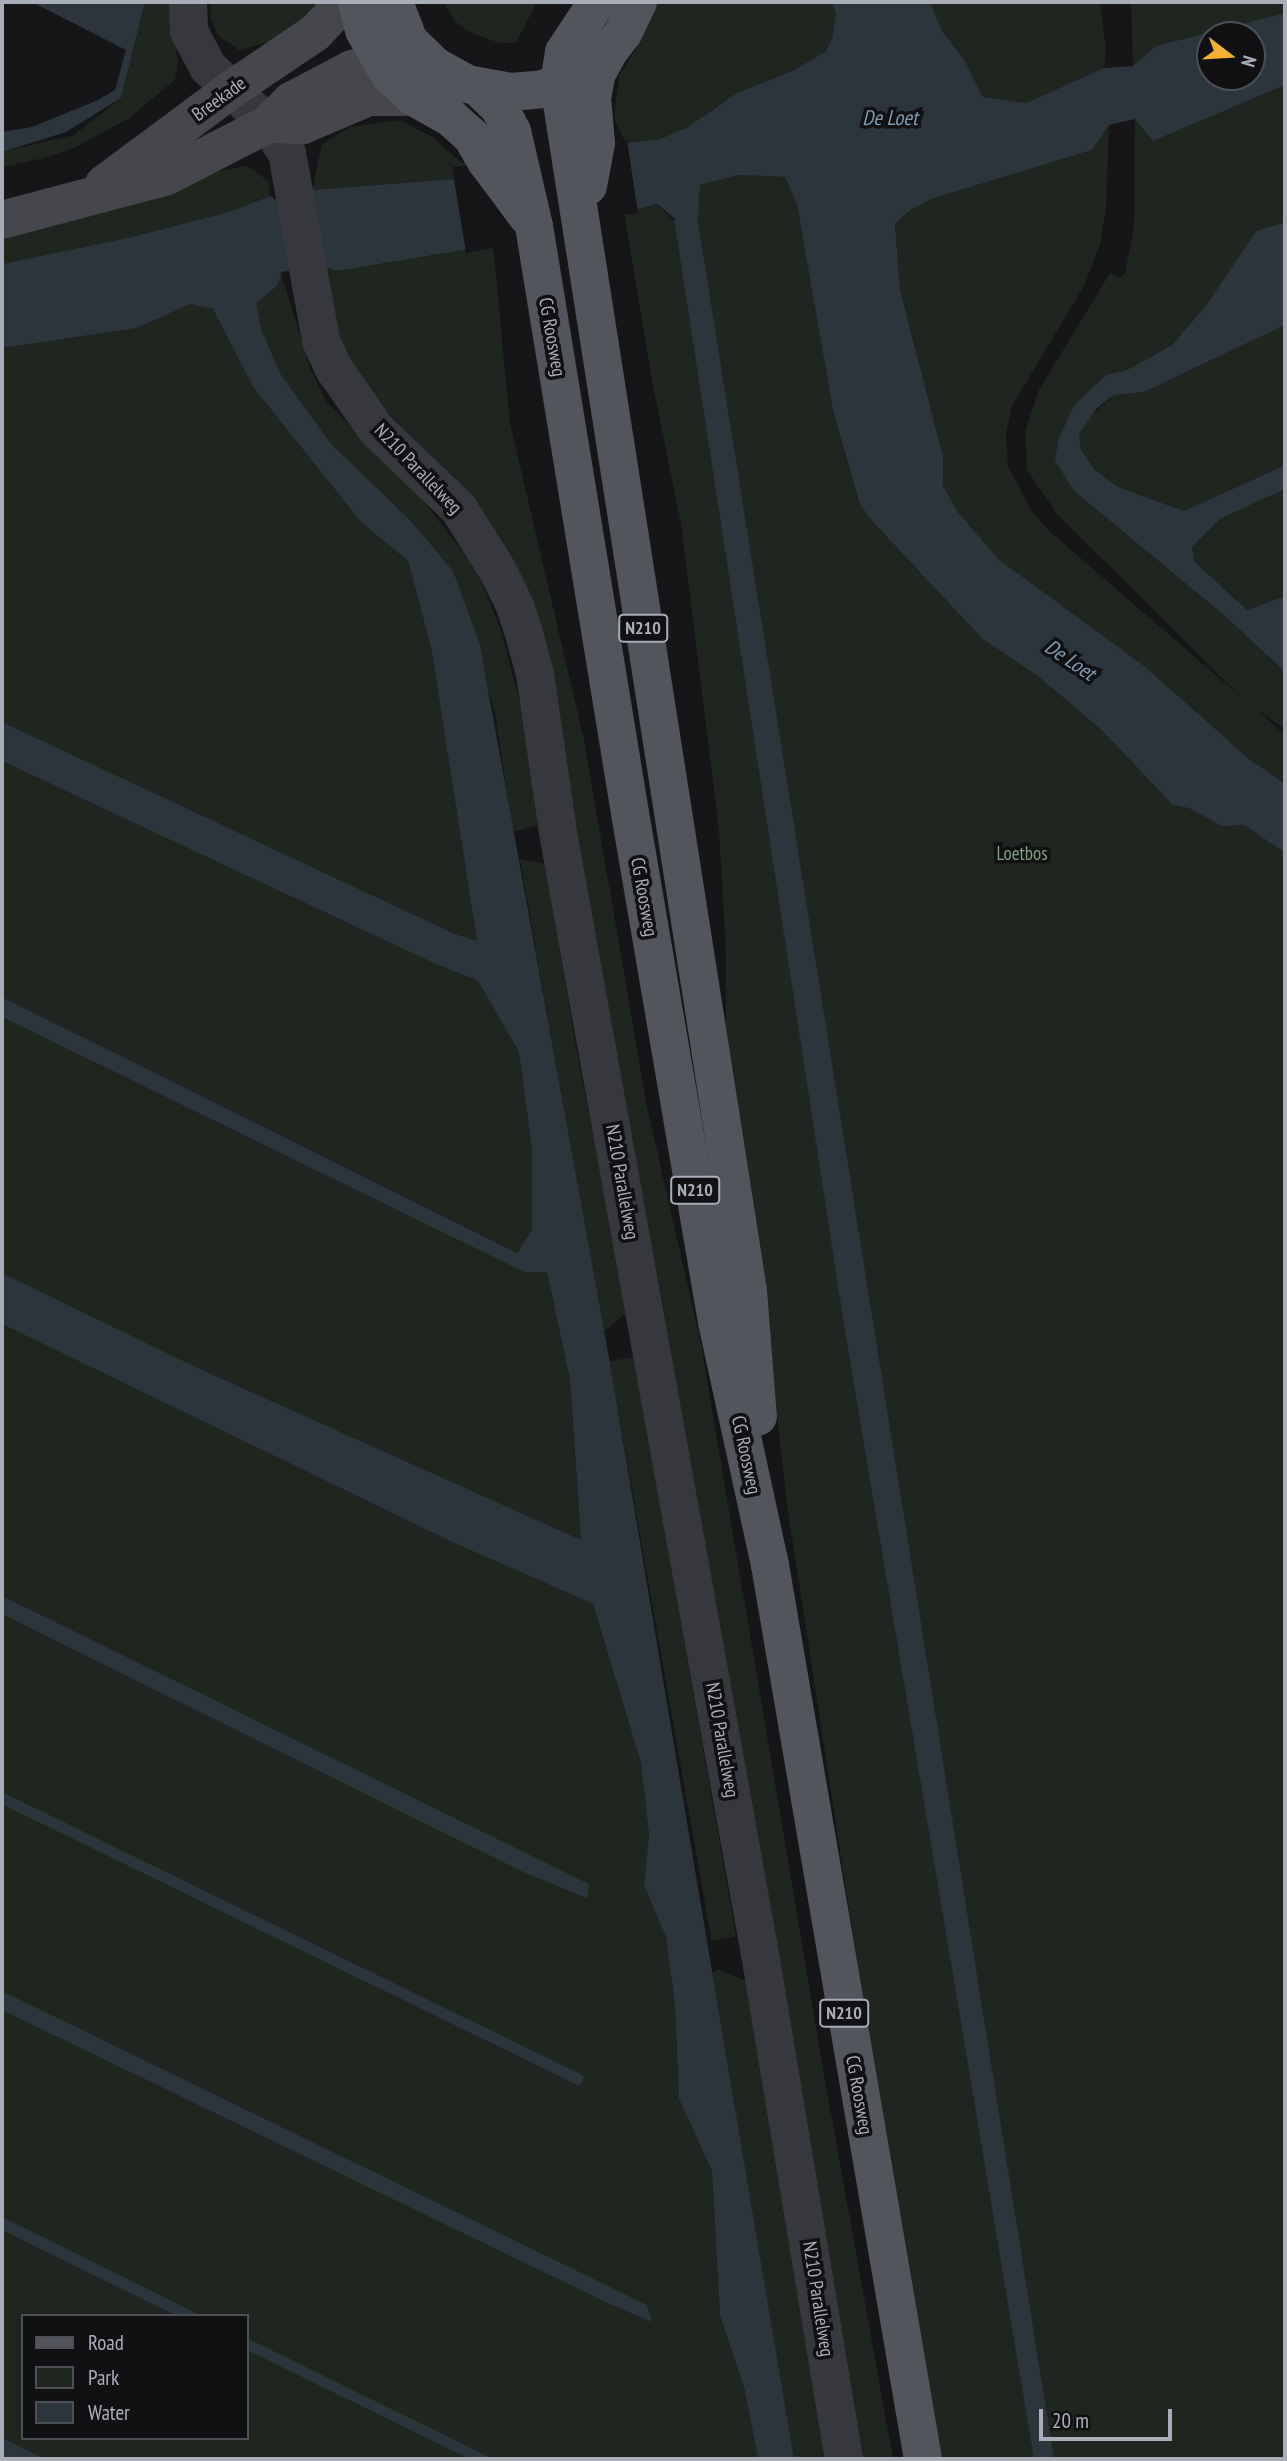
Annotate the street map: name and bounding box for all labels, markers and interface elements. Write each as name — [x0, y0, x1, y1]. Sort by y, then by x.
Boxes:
north arrow — [1196, 21, 1266, 91]
text: N — [1236, 53, 1262, 70]
street label: Breekade — [188, 72, 250, 126]
water label: De Loet — [862, 105, 918, 131]
street label: CG Roosweg — [534, 296, 570, 378]
street label: N210 Parallelweg — [369, 419, 467, 519]
road number: N210 — [617, 614, 669, 642]
water label: De Loet — [1040, 634, 1100, 686]
park label: Loetbos — [996, 843, 1048, 865]
street label: CG Roosweg — [626, 856, 662, 938]
street label: N210 Parallelweg — [601, 1123, 643, 1241]
road number: N210 — [669, 1176, 721, 1204]
street label: CG Roosweg — [727, 1414, 765, 1496]
street label: N210 Parallelweg — [701, 1681, 743, 1799]
road number: N210 — [818, 1998, 870, 2027]
street label: CG Roosweg — [841, 2054, 877, 2136]
street label: N210 Parallelweg — [798, 2240, 838, 2358]
legend — [21, 2314, 248, 2440]
text: Road — [88, 2329, 124, 2356]
text: Park — [88, 2364, 119, 2391]
scale bar — [1042, 2394, 1175, 2438]
text: Water — [88, 2399, 130, 2426]
text: 20 m — [1052, 2407, 1089, 2434]

